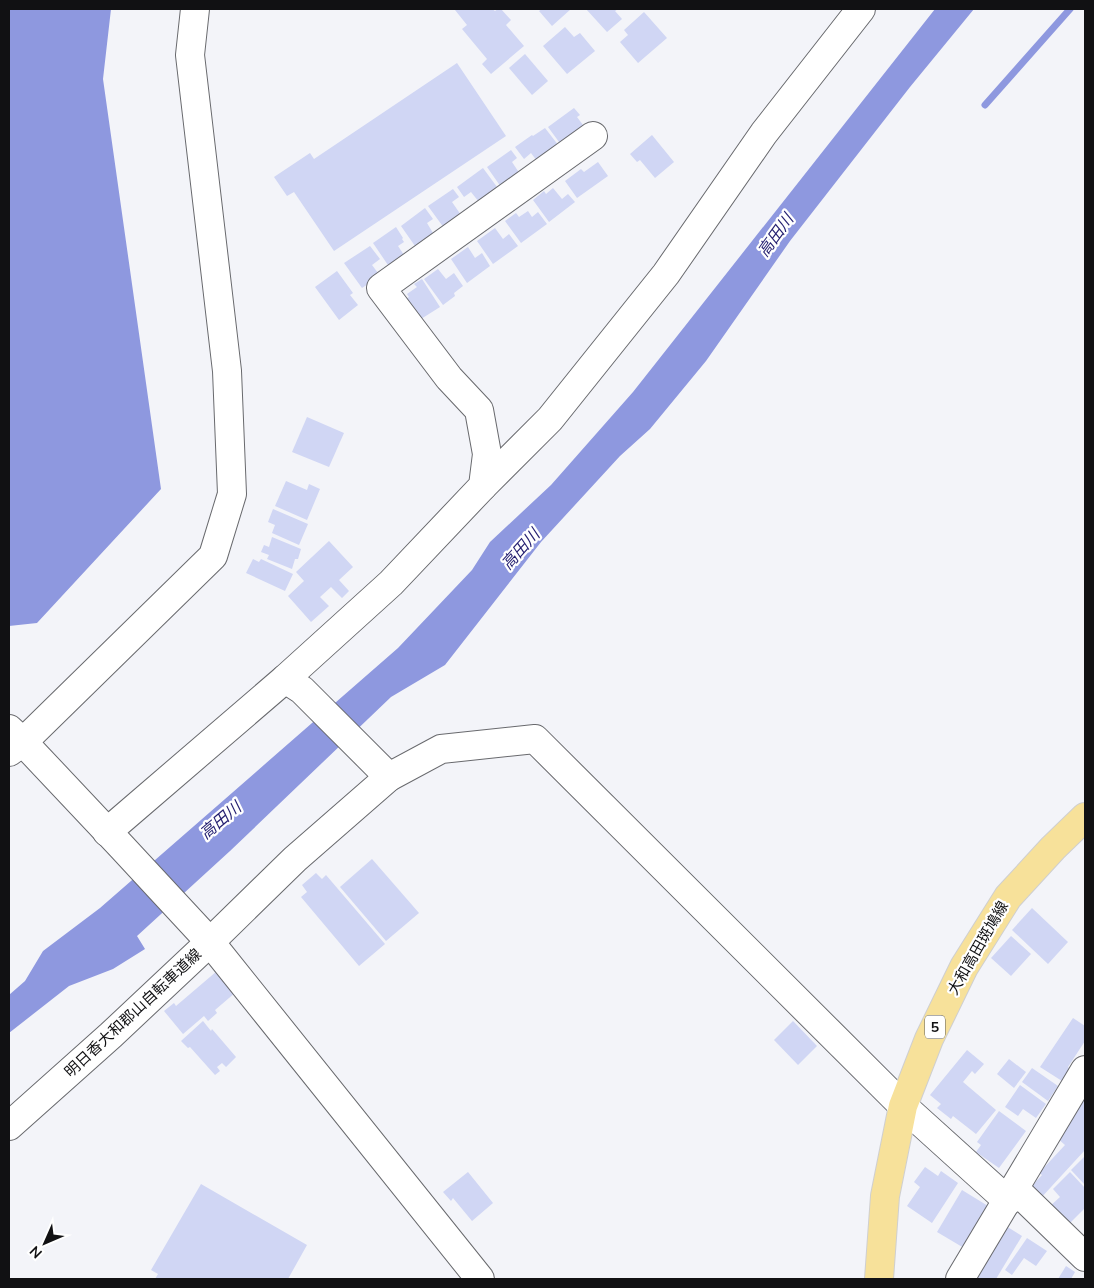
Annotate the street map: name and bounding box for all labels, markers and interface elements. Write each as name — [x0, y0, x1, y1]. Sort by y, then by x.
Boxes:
water label: 高田川 — [753, 208, 798, 260]
water label: 高田川 — [497, 523, 545, 574]
water label: 高田川 — [195, 796, 246, 843]
street label: 大和高田斑鳩線 — [943, 898, 1012, 998]
street label: 明日香大和郡山自転車道線 — [60, 944, 205, 1081]
road number: 5 — [925, 1016, 945, 1038]
north arrow — [20, 1218, 70, 1268]
text: N — [26, 1242, 46, 1262]

